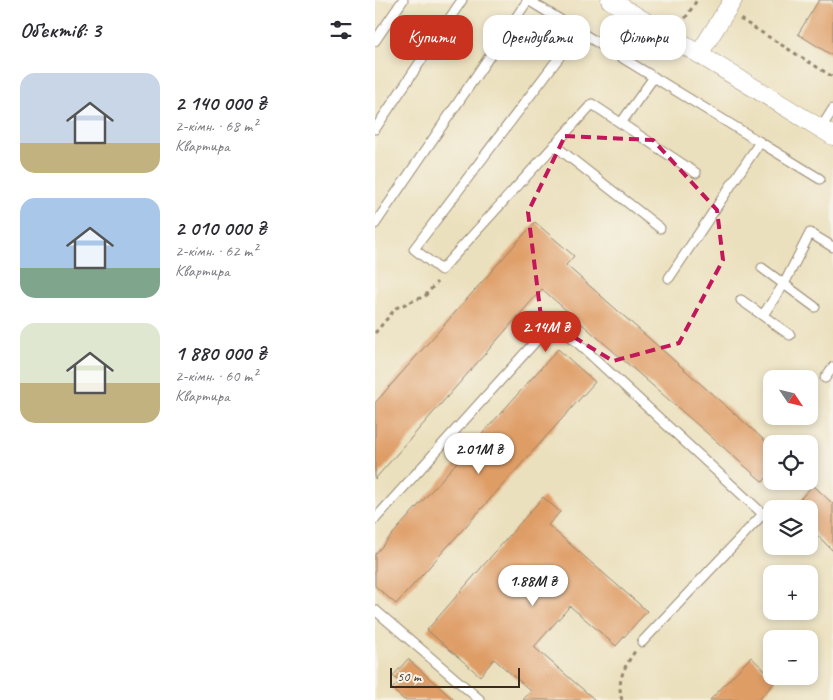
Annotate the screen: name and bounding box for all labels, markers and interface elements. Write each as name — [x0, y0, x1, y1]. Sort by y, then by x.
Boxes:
chip: Купити — [390, 15, 473, 60]
chip: Орендувати — [483, 15, 590, 60]
chip: Фільтри — [600, 15, 686, 60]
icon: filters — [327, 16, 355, 44]
text: Об’єктів: 3 — [20, 17, 101, 43]
text: 2 140 000 ₴ — [175, 90, 266, 116]
icon: home — [60, 93, 120, 153]
text: 2-кімн. · 68 m² — [175, 116, 257, 136]
text: Квартира — [175, 136, 230, 156]
text: 2 010 000 ₴ — [175, 215, 266, 241]
icon: home — [60, 218, 120, 278]
text: 2-кімн. · 62 m² — [175, 241, 257, 261]
text: Квартира — [175, 261, 230, 281]
pin: 2.14M ₴ — [500, 310, 592, 353]
text: 2.14M ₴ — [522, 317, 570, 337]
text: 1 880 000 ₴ — [175, 340, 266, 366]
icon: home — [60, 343, 120, 403]
text: 2-кімн. · 60 m² — [175, 366, 257, 386]
north arrow — [763, 370, 817, 425]
map controls — [763, 370, 818, 685]
text: Квартира — [175, 386, 230, 406]
pin: 2.01M ₴ — [433, 432, 525, 475]
button: locate — [763, 435, 818, 490]
text: 2.01M ₴ — [455, 439, 503, 459]
button: layers — [763, 500, 818, 555]
pin: 1.88M ₴ — [487, 564, 579, 607]
button: + — [763, 565, 818, 620]
text: 1.88M ₴ — [509, 571, 557, 591]
button: − — [763, 630, 818, 685]
scale bar — [390, 665, 520, 688]
text: 50 m — [397, 668, 421, 685]

